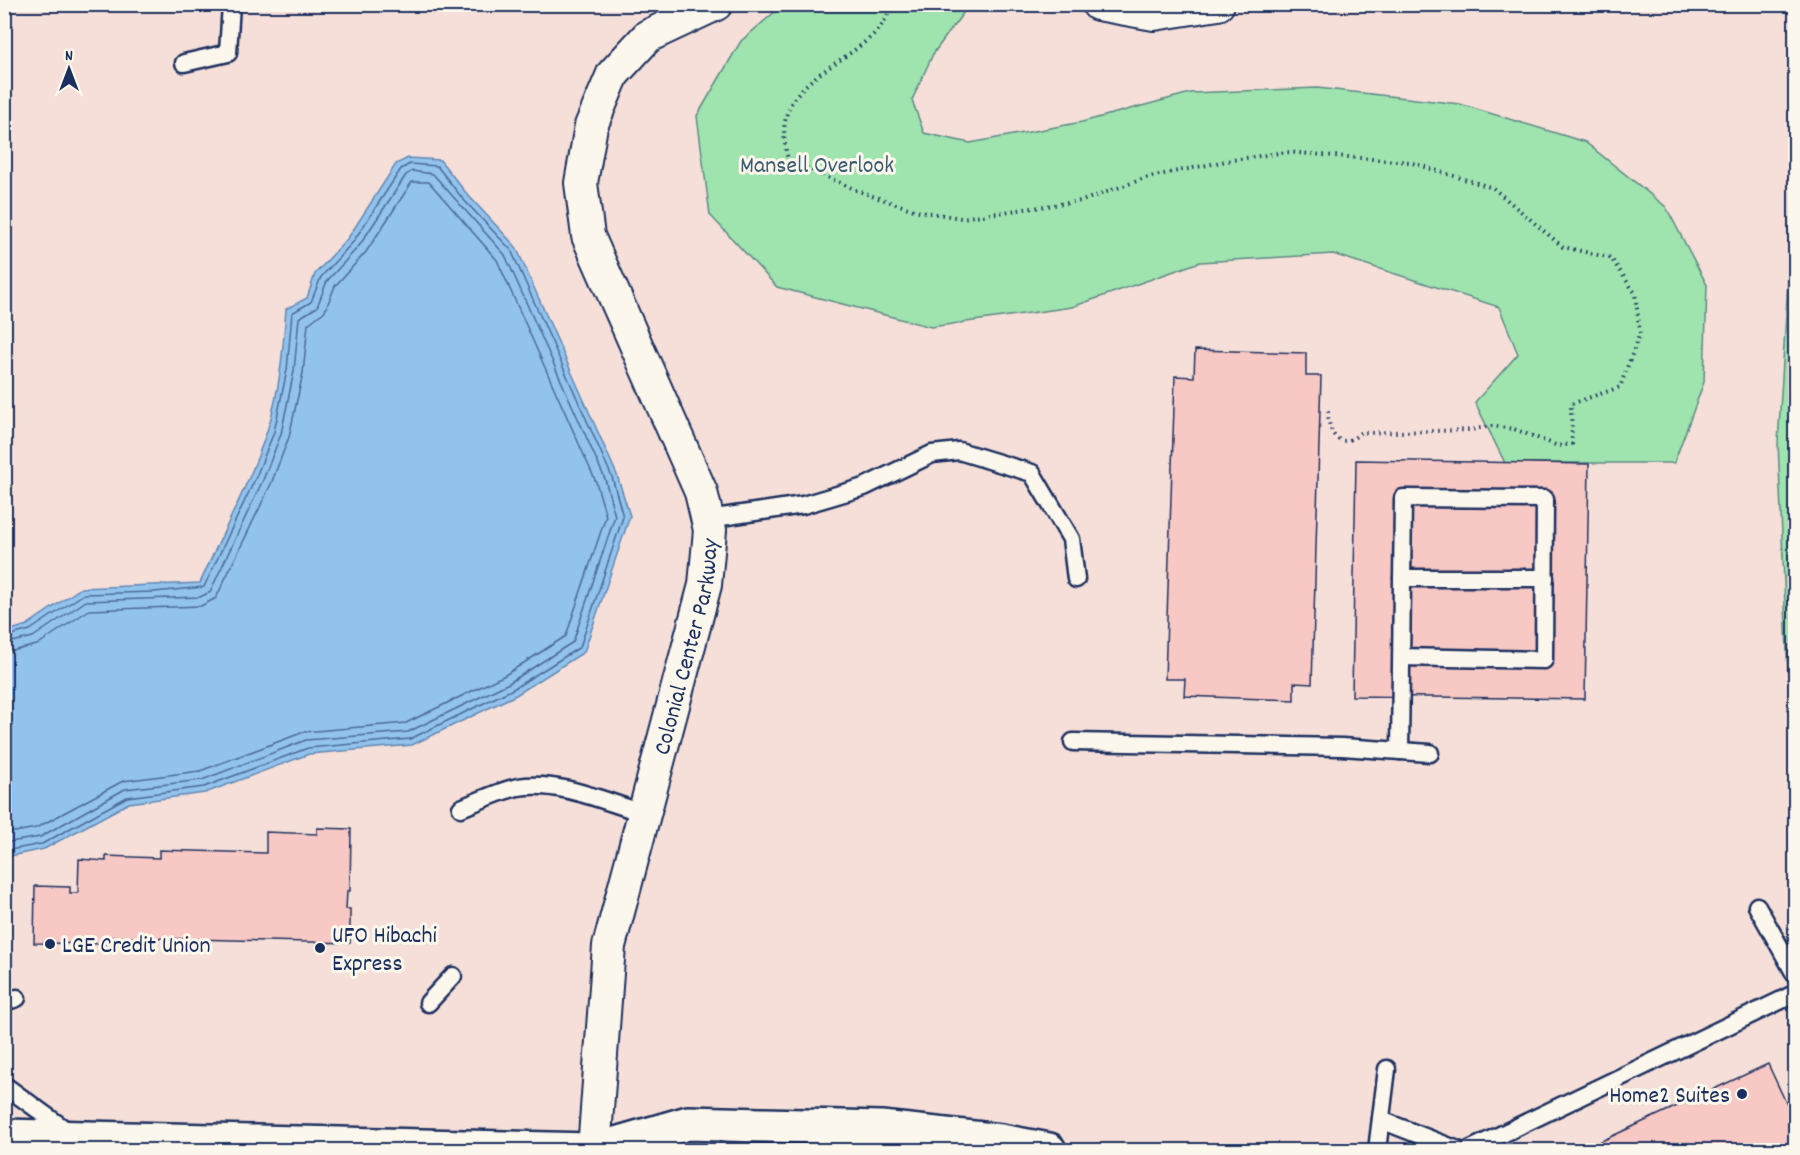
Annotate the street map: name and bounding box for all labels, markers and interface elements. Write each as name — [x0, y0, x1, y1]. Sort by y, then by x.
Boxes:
north arrow — [39, 39, 99, 99]
text: N — [65, 45, 73, 68]
park label: Mansell Overlook — [740, 150, 894, 184]
street label: Colonial Center Parkway — [647, 536, 729, 759]
place label: UFO Hibachi Express — [332, 920, 437, 982]
place label: LGE Credit Union — [62, 930, 210, 964]
marker: LGE Credit Union — [43, 937, 57, 951]
marker: UFO Hibachi Express — [313, 941, 327, 955]
place label: Home2 Suites — [1609, 1080, 1730, 1114]
marker: Home2 Suites — [1735, 1087, 1749, 1101]

